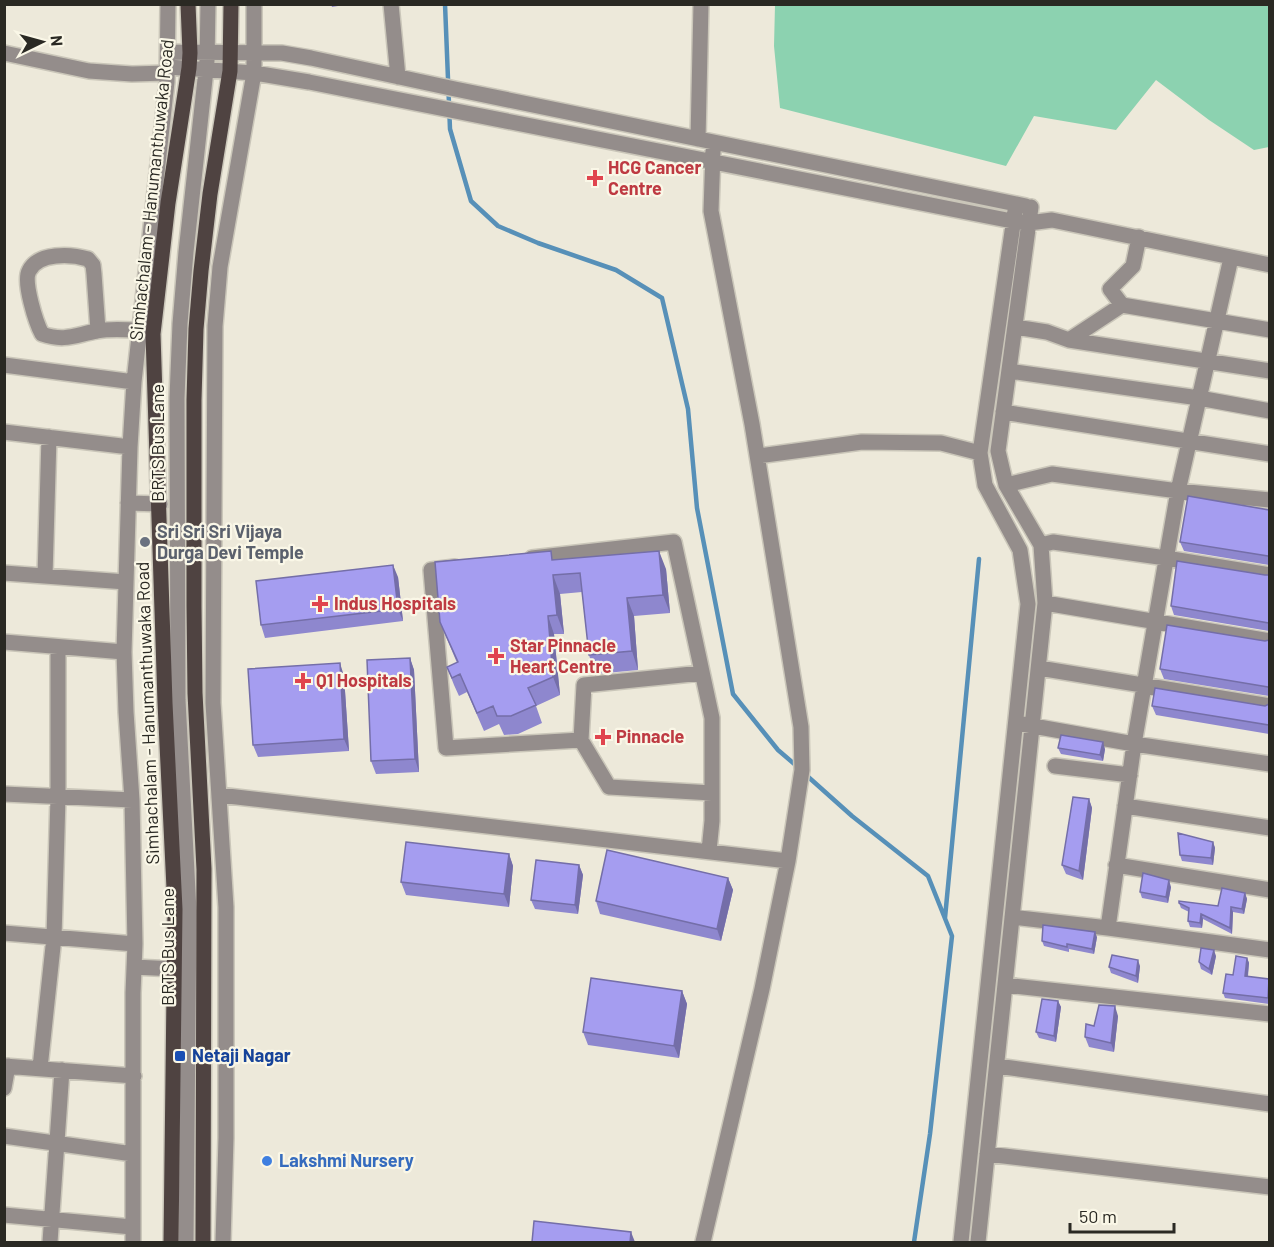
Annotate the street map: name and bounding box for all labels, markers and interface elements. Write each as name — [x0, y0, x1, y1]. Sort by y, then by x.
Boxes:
north arrow — [12, 12, 72, 72]
text: N — [48, 35, 67, 47]
street label: Simhachalam - Hanumanthuwaka Road — [124, 38, 178, 342]
place label: HCG Cancer Centre — [608, 156, 701, 199]
marker: HCG Cancer Centre — [586, 169, 604, 187]
street label: BRTS Bus Lane — [146, 384, 168, 502]
place label: Sri Sri Sri Vijaya Durga Devi Temple — [157, 520, 304, 563]
marker: Sri Sri Sri Vijaya Durga Devi Temple — [138, 535, 152, 549]
street label: Simhachalam - Hanumanthuwaka Road — [131, 561, 163, 865]
place label: Indus Hospitals — [334, 592, 456, 614]
marker: Indus Hospitals — [311, 595, 329, 613]
place label: Star Pinnacle Heart Centre — [510, 634, 616, 677]
marker: Star Pinnacle Heart Centre — [487, 647, 505, 665]
place label: Q1 Hospitals — [316, 669, 412, 691]
marker: Q1 Hospitals — [294, 672, 312, 690]
place label: Pinnacle — [616, 725, 685, 747]
marker: Pinnacle — [594, 728, 612, 746]
street label: BRTS Bus Lane — [156, 888, 178, 1006]
place label: Netaji Nagar — [192, 1044, 291, 1066]
marker: Netaji Nagar — [173, 1049, 187, 1063]
place label: Lakshmi Nursery — [279, 1149, 414, 1171]
marker: Lakshmi Nursery — [260, 1154, 274, 1168]
scale bar — [1070, 1196, 1174, 1234]
text: 50 m — [1079, 1205, 1117, 1227]

